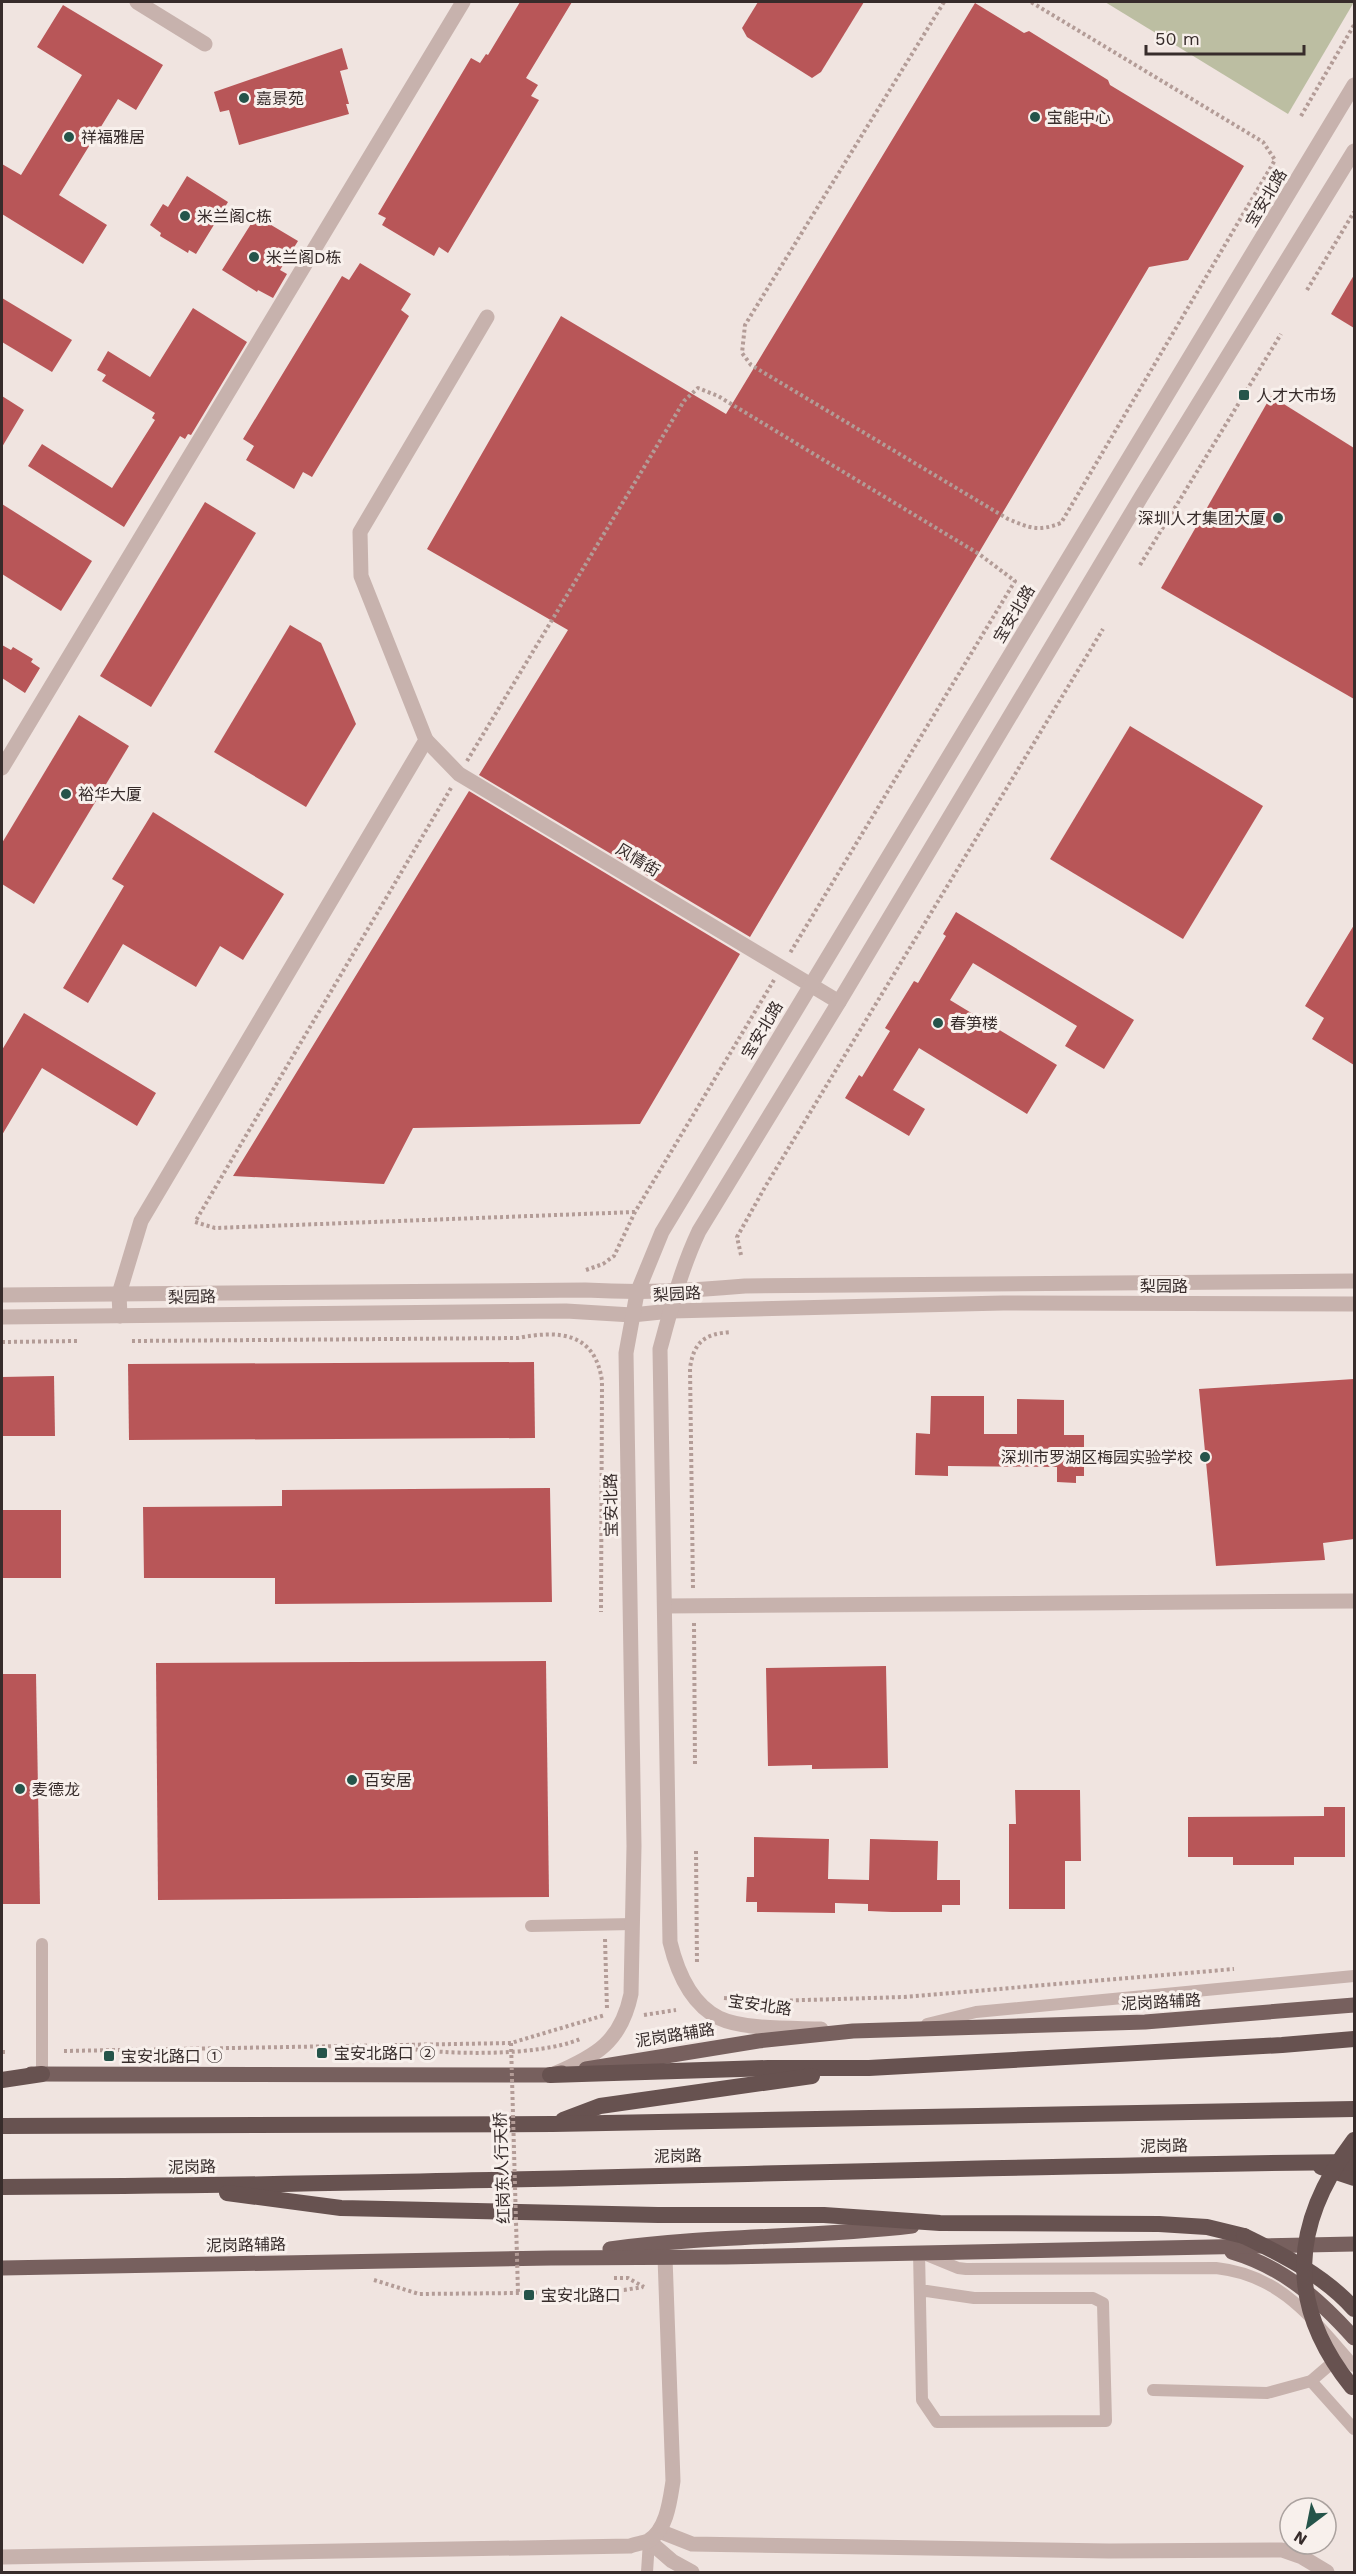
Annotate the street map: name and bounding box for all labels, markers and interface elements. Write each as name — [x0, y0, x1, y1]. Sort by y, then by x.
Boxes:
scale bar — [1146, 18, 1304, 56]
text: 50 m — [1155, 28, 1200, 49]
place label: 嘉景苑 — [256, 89, 304, 108]
marker: 嘉景苑 — [237, 91, 251, 105]
place label: 宝能中心 — [1047, 108, 1111, 127]
marker: 宝能中心 — [1028, 110, 1042, 124]
place label: 祥福雅居 — [81, 128, 145, 147]
marker: 祥福雅居 — [62, 130, 76, 144]
street label: 宝安北路 — [1241, 166, 1291, 230]
place label: 米兰阁C栋 — [197, 207, 272, 226]
marker: 米兰阁C栋 — [178, 209, 192, 223]
place label: 米兰阁D栋 — [266, 248, 342, 267]
marker: 米兰阁D栋 — [247, 250, 261, 264]
place label: 人才大市场 — [1256, 386, 1336, 405]
marker: 人才大市场 — [1237, 388, 1251, 402]
place label: 深圳人才集团大厦 — [1138, 509, 1266, 528]
marker: 深圳人才集团大厦 — [1271, 511, 1285, 525]
street label: 宝安北路 — [989, 582, 1039, 646]
place label: 裕华大厦 — [78, 785, 142, 804]
marker: 裕华大厦 — [59, 787, 73, 801]
street label: 风情街 — [613, 839, 663, 881]
street label: 宝安北路 — [737, 998, 787, 1062]
place label: 春笋楼 — [950, 1014, 998, 1033]
marker: 春笋楼 — [931, 1016, 945, 1030]
street label: 梨园路 — [1140, 1277, 1188, 1296]
street label: 梨园路 — [653, 1283, 701, 1305]
street label: 梨园路 — [168, 1287, 216, 1307]
place label: 深圳市罗湖区梅园实验学校 — [1001, 1448, 1193, 1467]
marker: 深圳市罗湖区梅园实验学校 — [1198, 1450, 1212, 1464]
street label: 宝安北路 — [601, 1473, 621, 1537]
place label: 百安居 — [364, 1771, 412, 1790]
marker: 百安居 — [345, 1773, 359, 1787]
place label: 麦德龙 — [32, 1780, 80, 1799]
marker: 麦德龙 — [13, 1782, 27, 1796]
street label: 泥岗路辅路 — [1121, 1990, 1201, 2014]
street label: 宝安北路 — [727, 1991, 793, 2019]
street label: 泥岗路辅路 — [634, 2019, 716, 2051]
place label: 宝安北路口 ② — [334, 2044, 435, 2063]
marker: 宝安北路口 ② — [315, 2046, 329, 2060]
place label: 宝安北路口 ① — [121, 2047, 222, 2066]
marker: 宝安北路口 ① — [102, 2049, 116, 2063]
street label: 红岗东人行天桥 — [491, 2112, 513, 2224]
street label: 泥岗路 — [1140, 2136, 1188, 2156]
street label: 泥岗路 — [654, 2146, 702, 2166]
street label: 泥岗路 — [168, 2157, 216, 2177]
street label: 泥岗路辅路 — [206, 2235, 286, 2255]
place label: 宝安北路口 — [541, 2286, 621, 2305]
marker: 宝安北路口 — [522, 2288, 536, 2302]
north arrow — [1278, 2496, 1338, 2556]
text: N — [1290, 2527, 1310, 2549]

